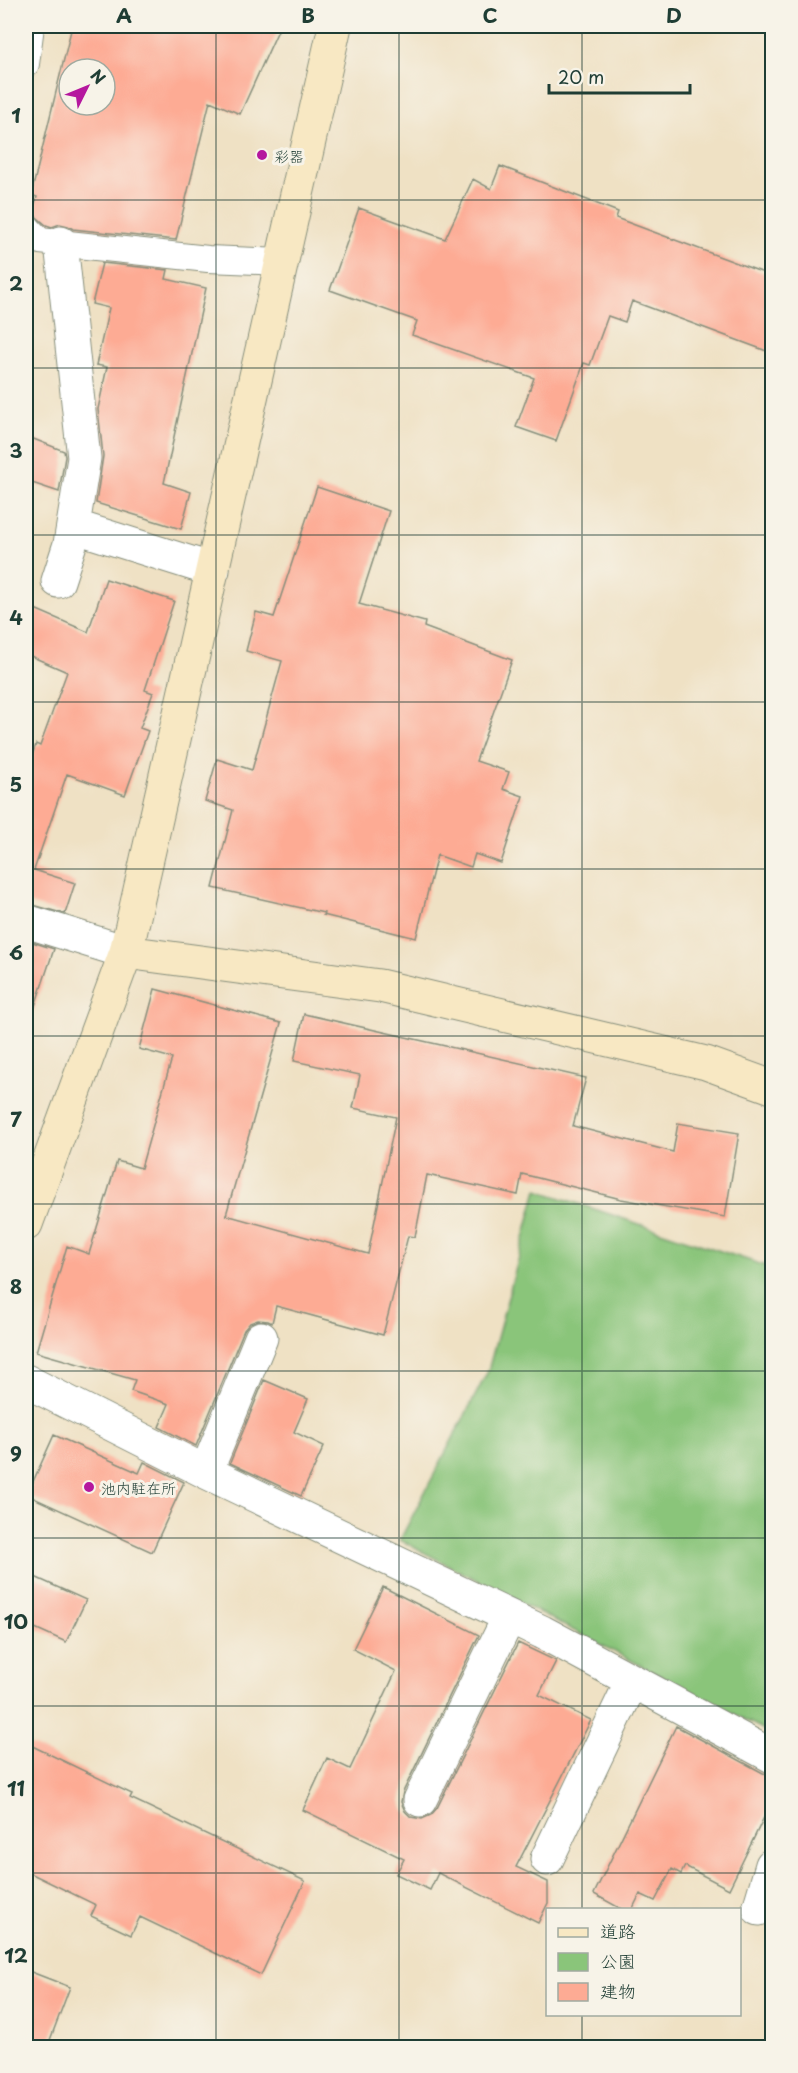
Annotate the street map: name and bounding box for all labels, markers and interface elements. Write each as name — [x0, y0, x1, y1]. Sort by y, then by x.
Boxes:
text: A — [116, 0, 132, 30]
text: B — [301, 0, 315, 30]
text: C — [482, 0, 498, 30]
text: D — [666, 0, 682, 30]
north arrow — [57, 57, 117, 117]
scale bar — [549, 57, 690, 95]
text: N — [86, 63, 112, 89]
text: 20 m — [558, 63, 604, 90]
text: 1 — [11, 100, 21, 130]
place label: 彩器 — [274, 144, 304, 167]
marker: 彩器 — [255, 148, 269, 162]
text: 2 — [9, 268, 23, 298]
text: 3 — [9, 435, 23, 465]
text: 4 — [9, 602, 23, 632]
text: 5 — [10, 769, 22, 799]
text: 6 — [9, 937, 23, 967]
text: 7 — [10, 1104, 22, 1134]
text: 8 — [10, 1271, 22, 1301]
text: 9 — [10, 1438, 22, 1468]
place label: 池内駐在所 — [101, 1476, 176, 1499]
marker: 池内駐在所 — [82, 1480, 96, 1494]
text: 10 — [4, 1606, 28, 1636]
text: 11 — [7, 1773, 25, 1803]
legend — [546, 1908, 741, 2016]
text: 道路 — [600, 1917, 636, 1944]
text: 12 — [4, 1940, 28, 1970]
text: 公園 — [600, 1947, 636, 1974]
text: 建物 — [600, 1977, 636, 2004]

